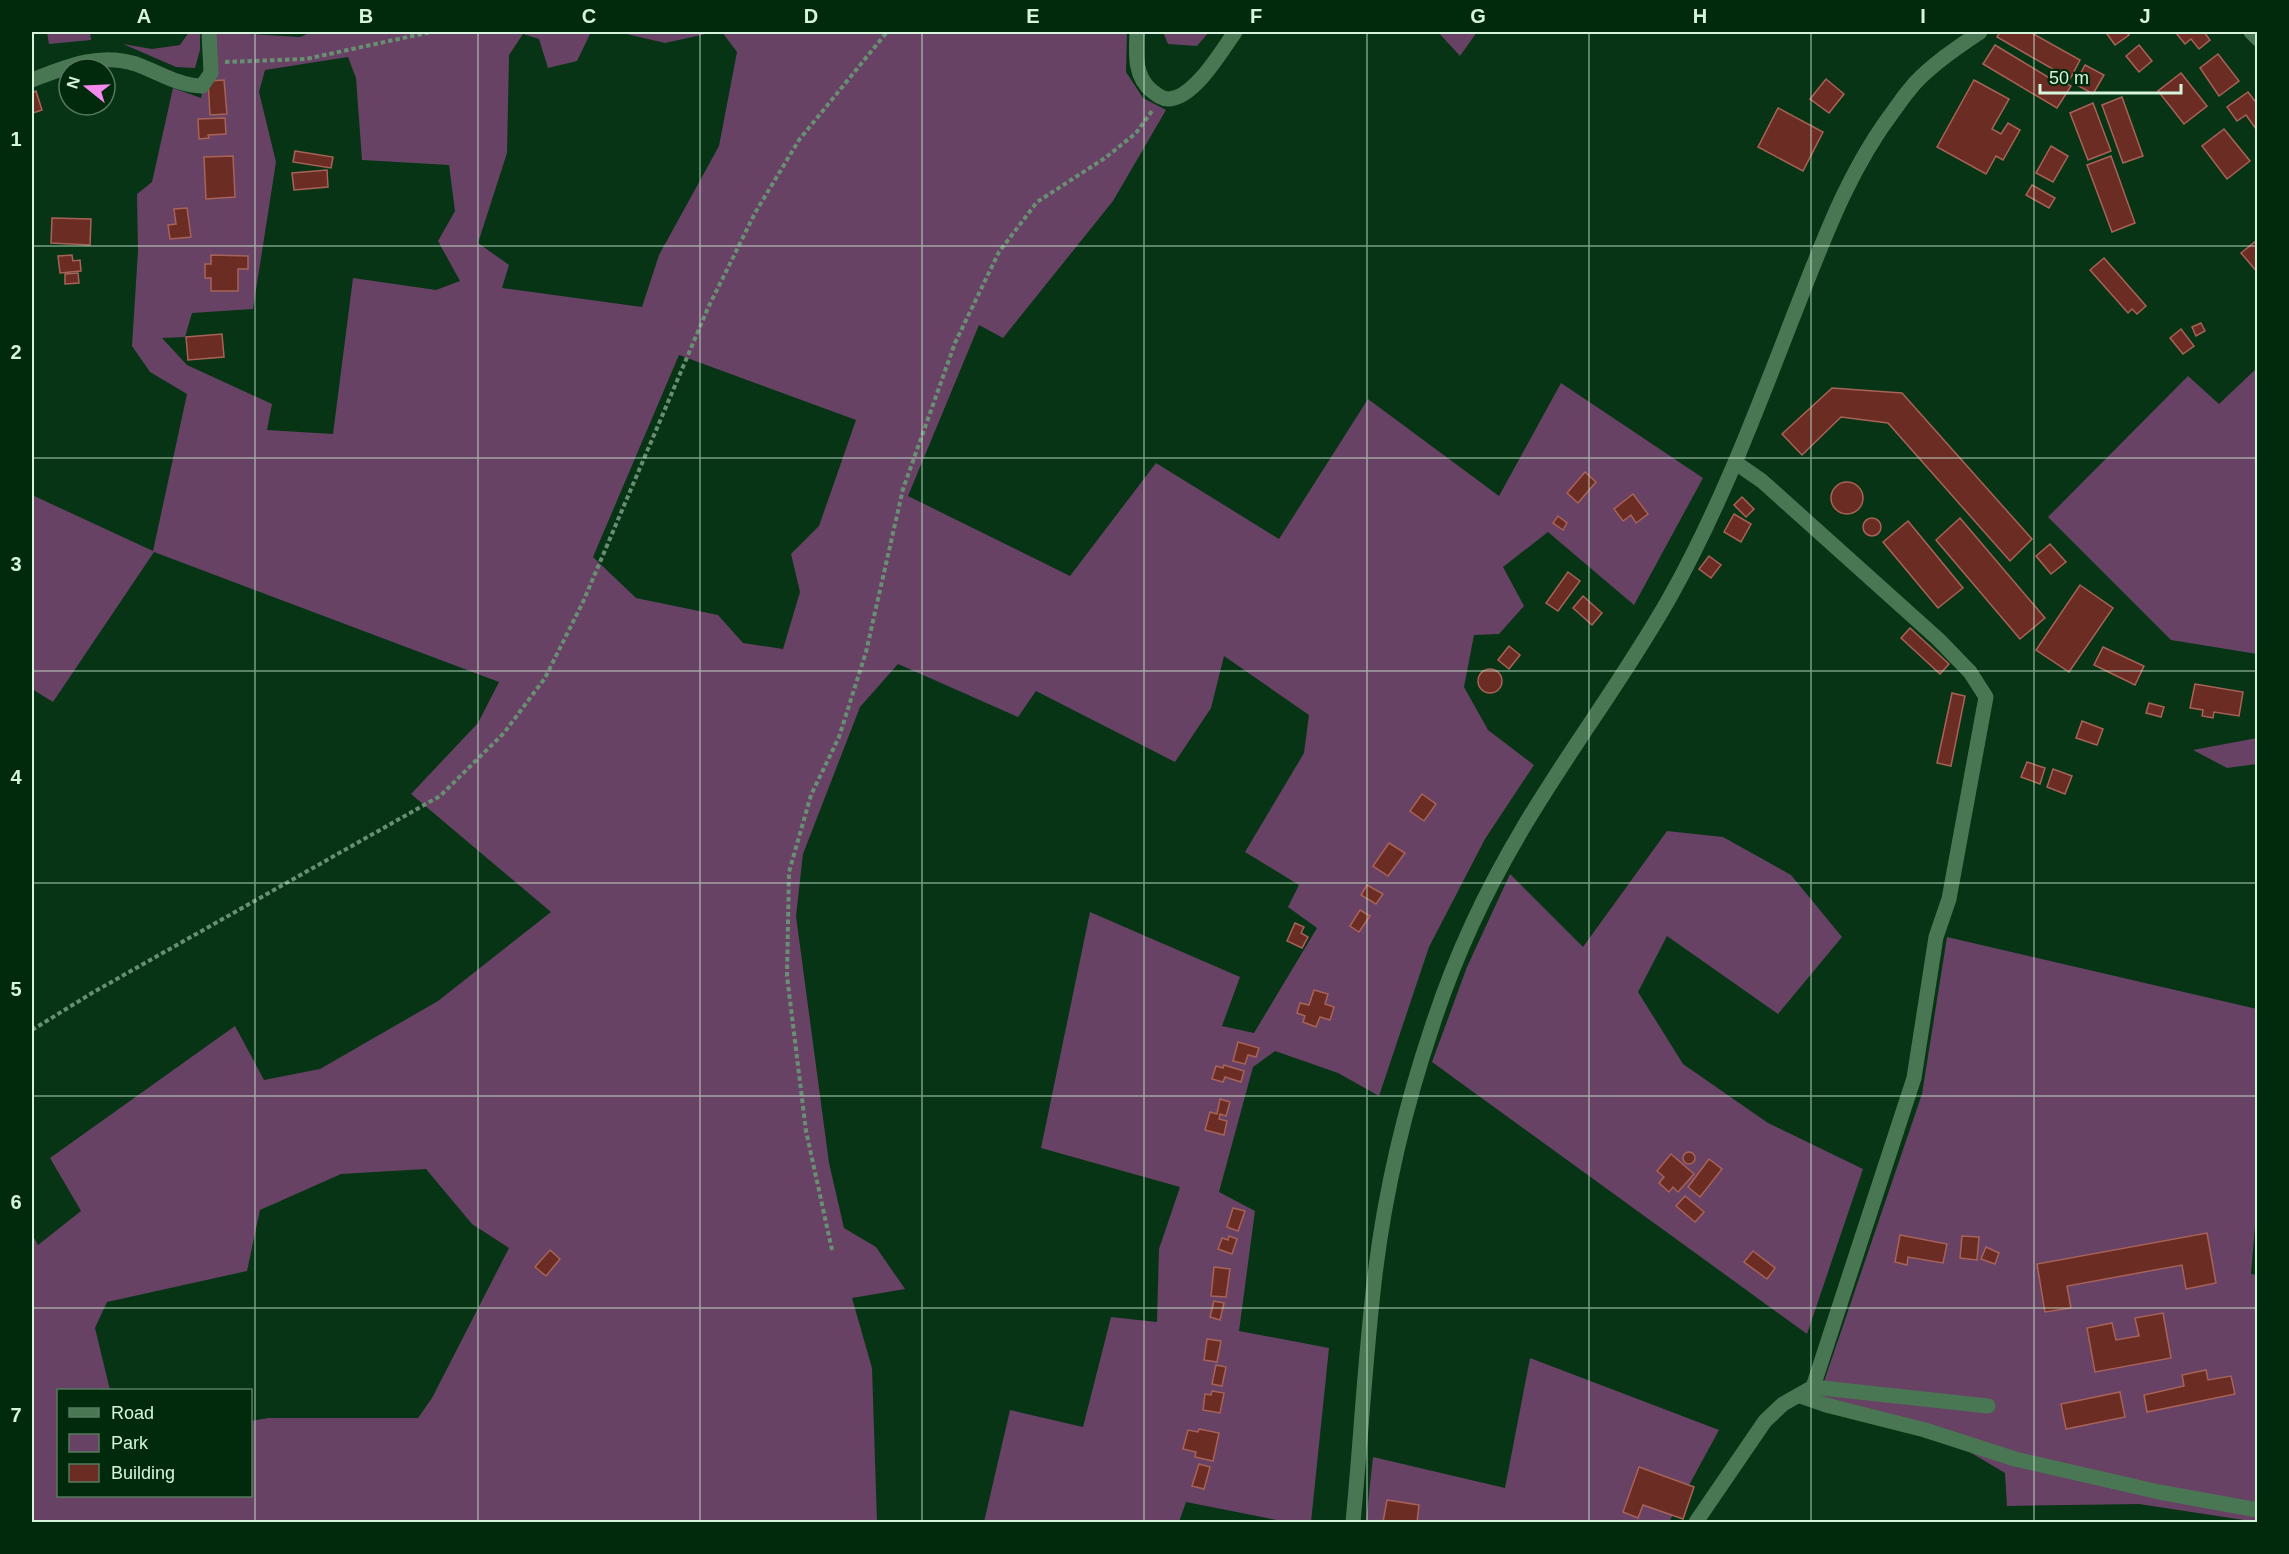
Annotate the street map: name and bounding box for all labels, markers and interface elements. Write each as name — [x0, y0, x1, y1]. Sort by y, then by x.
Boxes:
text: A — [137, 5, 151, 27]
text: B — [359, 5, 373, 27]
text: C — [582, 5, 596, 27]
text: D — [804, 5, 818, 27]
text: E — [1026, 5, 1040, 27]
text: F — [1250, 5, 1262, 27]
text: G — [1470, 5, 1486, 27]
text: H — [1693, 5, 1707, 27]
text: I — [1920, 5, 1926, 27]
text: J — [2139, 5, 2151, 27]
north arrow — [57, 57, 117, 117]
scale bar — [2040, 57, 2181, 95]
text: 50 m — [2049, 68, 2089, 88]
text: N — [63, 74, 83, 91]
text: 1 — [10, 128, 22, 150]
text: 2 — [10, 341, 22, 363]
text: 3 — [10, 553, 22, 575]
text: 4 — [10, 766, 22, 788]
text: 5 — [10, 978, 22, 1000]
text: 6 — [10, 1191, 22, 1213]
legend — [57, 1389, 252, 1497]
text: Road — [111, 1403, 154, 1423]
text: 7 — [10, 1404, 22, 1426]
text: Park — [111, 1433, 149, 1453]
text: Building — [111, 1463, 175, 1483]

